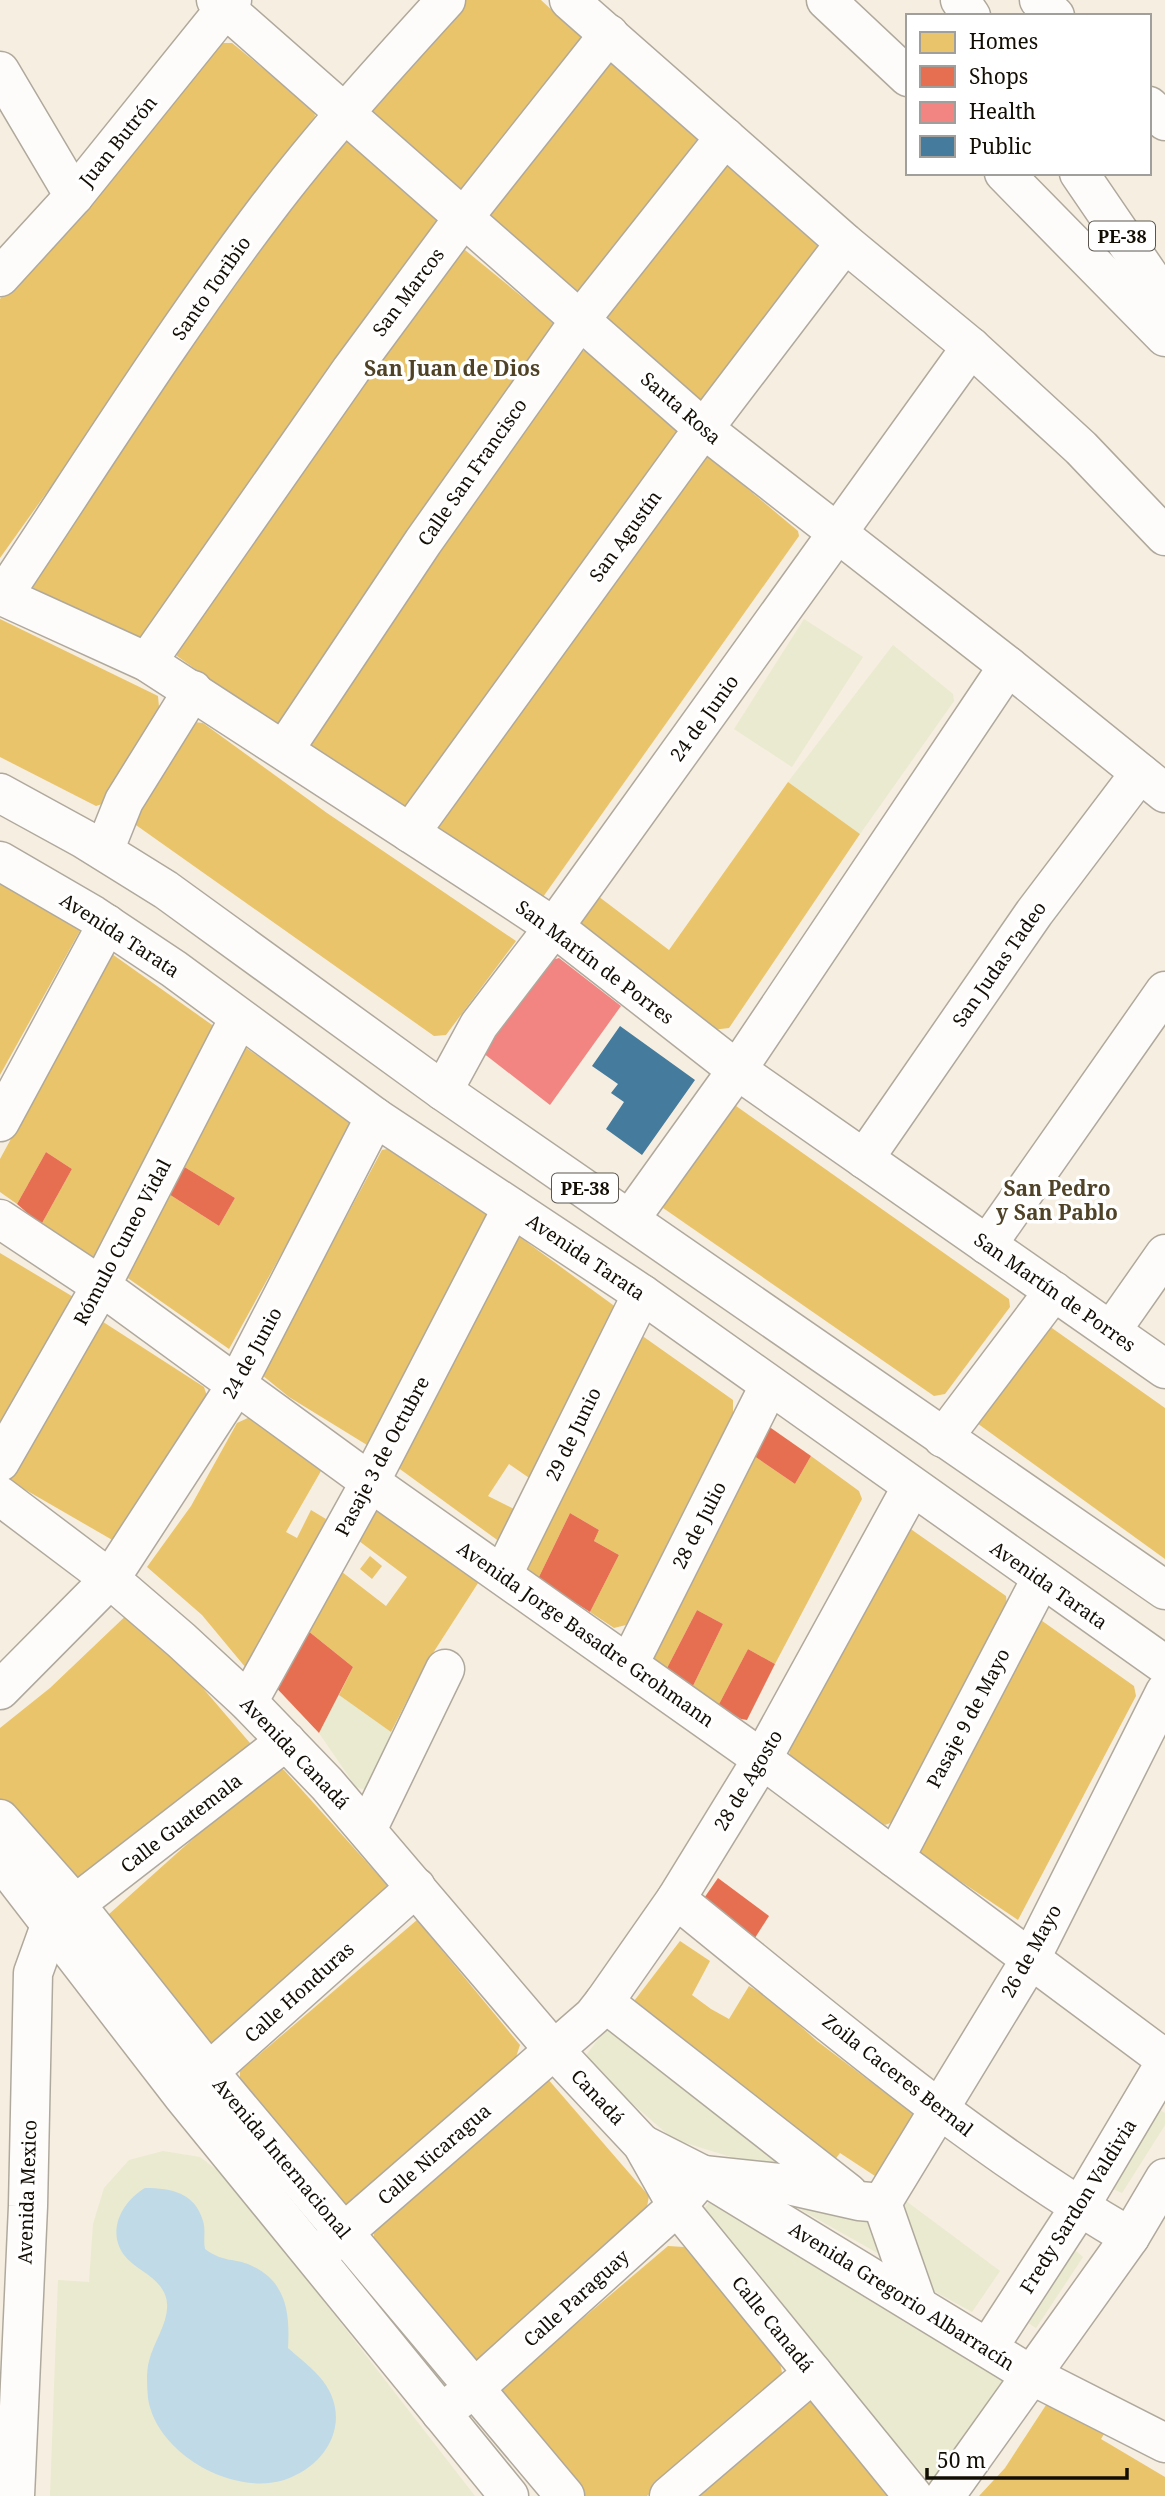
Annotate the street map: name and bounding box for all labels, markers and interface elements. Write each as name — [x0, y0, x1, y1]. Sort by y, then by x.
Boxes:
legend — [906, 14, 1151, 175]
text: Homes — [969, 27, 1038, 55]
text: Shops — [969, 62, 1028, 90]
street label: Juan Butrón — [73, 90, 163, 193]
text: Health — [969, 97, 1036, 125]
text: Public — [969, 132, 1031, 160]
road number: PE-38 — [1089, 222, 1155, 250]
street label: Santo Toribio — [166, 231, 256, 345]
street label: San Marcos — [366, 242, 450, 342]
district label: San Juan de Dios — [364, 354, 540, 382]
street label: Santa Rosa — [635, 366, 727, 450]
street label: Calle San Francisco — [411, 393, 533, 551]
street label: San Agustín — [583, 485, 667, 587]
street label: 24 de Junio — [664, 669, 744, 767]
street label: Avenida Tarata — [55, 887, 185, 983]
street label: San Martín de Porres — [511, 894, 679, 1030]
street label: San Judas Tadeo — [946, 896, 1052, 1032]
street label: Rómulo Cuneo Vidal — [67, 1154, 177, 1330]
road number: PE-38 — [552, 1174, 618, 1203]
district label: San Pedro y San Pablo — [996, 1174, 1118, 1226]
street label: Avenida Tarata — [522, 1208, 650, 1306]
street label: San Martín de Porres — [969, 1226, 1141, 1358]
street label: 24 de Junio — [216, 1302, 288, 1404]
street label: Pasaje 3 de Octubre — [329, 1372, 435, 1540]
street label: 29 de Junio — [539, 1383, 607, 1485]
street label: 28 de Julio — [666, 1477, 732, 1573]
street label: Avenida Jorge Basadre Grohmann — [452, 1535, 720, 1733]
street label: Avenida Tarata — [985, 1535, 1113, 1635]
street label: Pasaje 9 de Mayo — [920, 1644, 1016, 1792]
street label: Avenida Canadá — [235, 1691, 355, 1815]
street label: 28 de Agosto — [708, 1725, 788, 1835]
street label: Calle Guatemala — [115, 1767, 247, 1879]
street label: 26 de Mayo — [995, 1900, 1067, 2002]
street label: Calle Honduras — [239, 1936, 359, 2048]
street label: Zoila Caceres Bernal — [817, 2008, 979, 2142]
street label: Canadá — [565, 2063, 631, 2131]
street label: Avenida Internacional — [207, 2072, 357, 2244]
street label: Calle Nicaragua — [372, 2098, 496, 2210]
street label: Fredy Sardon Valdivia — [1014, 2114, 1142, 2298]
street label: Avenida Mexico — [11, 2119, 43, 2265]
street label: Avenida Gregorio Albarracín — [784, 2216, 1020, 2376]
street label: Calle Paraguay — [517, 2243, 635, 2353]
street label: Calle Canadá — [726, 2270, 820, 2378]
scale bar — [927, 2436, 1126, 2480]
text: 50 m — [937, 2446, 986, 2474]

